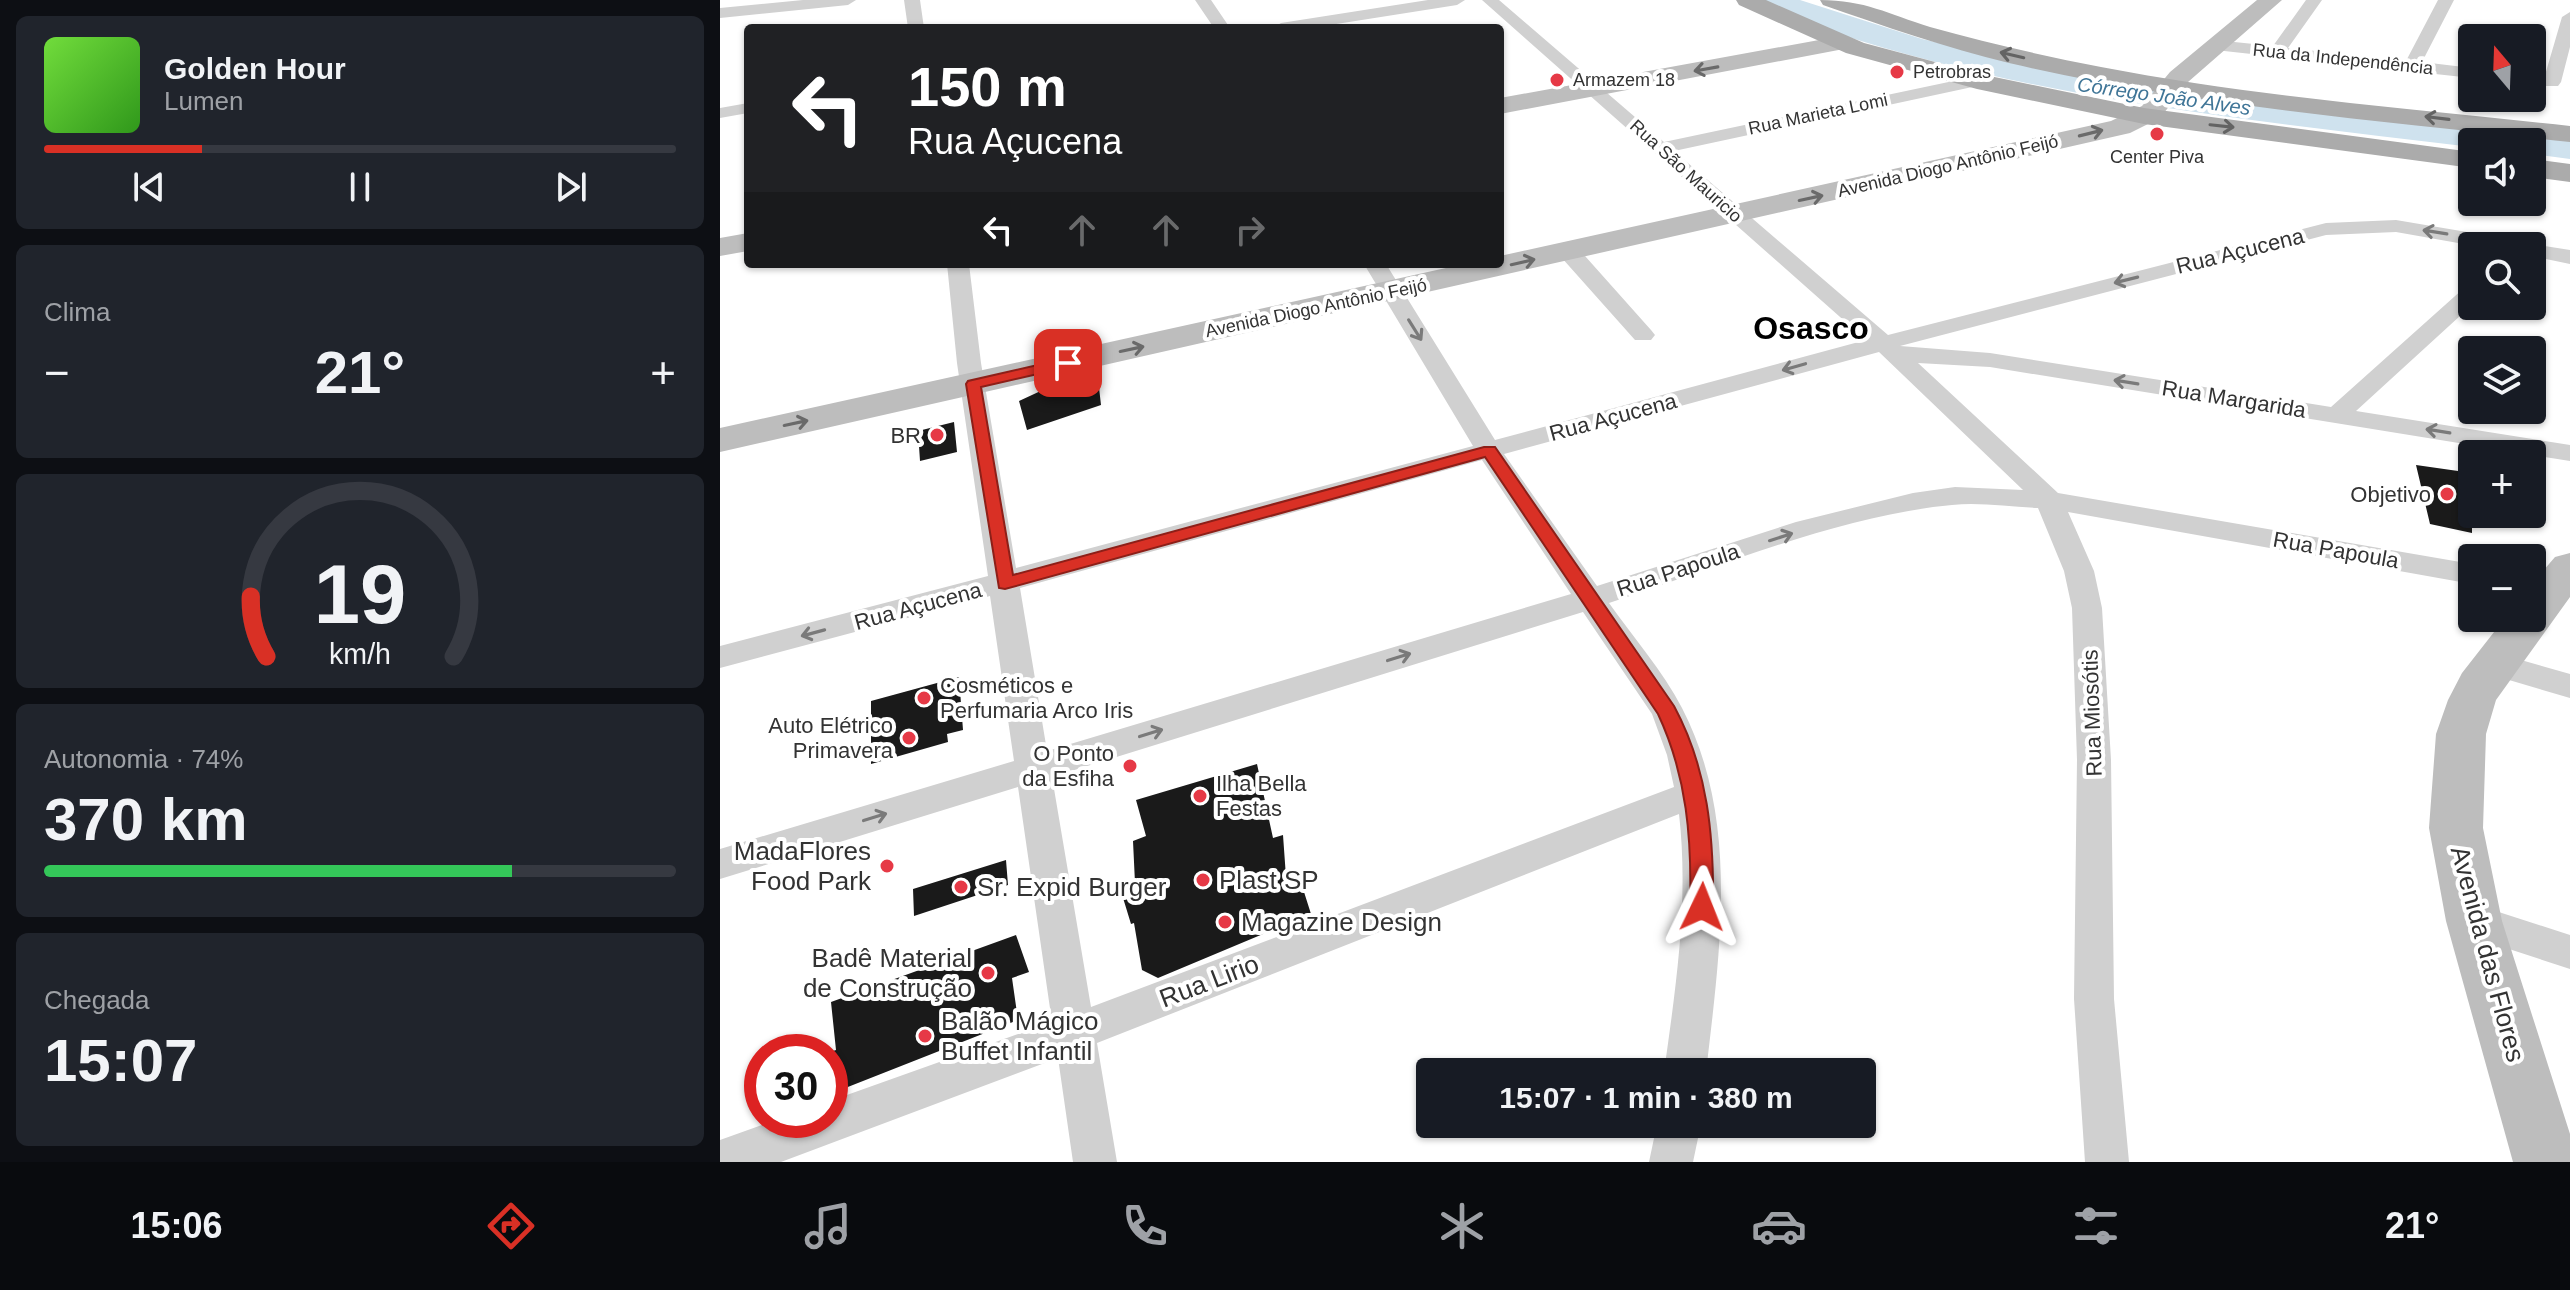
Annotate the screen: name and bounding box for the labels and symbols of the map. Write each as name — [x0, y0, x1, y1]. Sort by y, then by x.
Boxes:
north arrow — [2458, 24, 2546, 112]
street label: Rua da Independência — [2252, 40, 2435, 79]
one-way arrow — [2000, 46, 2025, 61]
one-way arrow — [1694, 62, 1719, 77]
place label: Petrobras — [1913, 62, 1991, 82]
marker: Petrobras — [1888, 63, 1906, 81]
place label: Armazem 18 — [1573, 70, 1675, 90]
marker: Armazem 18 — [1548, 71, 1566, 89]
water label: Córrego João Alves — [2076, 73, 2252, 119]
street label: Rua Marieta Lomi — [1746, 89, 1890, 139]
one-way arrow — [2424, 111, 2451, 126]
street label: Rua São Mauricio — [1626, 116, 1746, 226]
one-way arrow — [2208, 119, 2235, 134]
one-way arrow — [2078, 125, 2104, 140]
marker: Center Piva — [2148, 125, 2166, 143]
street label: Avenida Diogo Antônio Feijó — [1836, 131, 2060, 201]
place label: Center Piva — [2110, 147, 2205, 167]
one-way arrow — [1797, 189, 1823, 204]
street label: Rua Açucena — [2173, 223, 2307, 279]
one-way arrow — [2423, 224, 2449, 239]
one-way arrow — [1509, 254, 1535, 269]
one-way arrow — [2114, 273, 2140, 288]
street label: Avenida Diogo Antônio Feijó — [1203, 275, 1429, 341]
district label: Osasco — [1753, 310, 1869, 346]
one-way arrow — [1407, 319, 1424, 341]
pin — [1034, 329, 1102, 397]
one-way arrow — [1119, 340, 1144, 355]
one-way arrow — [1781, 360, 1807, 375]
one-way arrow — [2113, 373, 2139, 388]
street label: Rua Margarida — [2160, 375, 2309, 423]
street label: Rua Açucena — [1547, 388, 1680, 446]
one-way arrow — [783, 415, 808, 430]
place label: BR — [890, 423, 921, 448]
one-way arrow — [2426, 423, 2451, 438]
marker: BR — [928, 426, 946, 444]
place label: Objetivo — [2350, 482, 2431, 507]
marker: Objetivo — [2438, 485, 2456, 503]
street label: Rua Papoula — [2271, 527, 2402, 573]
one-way arrow — [1768, 528, 1793, 543]
street label: Rua Papoula — [1614, 538, 1743, 602]
street label: Rua Açucena — [852, 577, 985, 635]
one-way arrow — [801, 627, 827, 642]
one-way arrow — [1386, 649, 1412, 664]
street label: Rua Miosótis — [2077, 649, 2107, 777]
place label: Cosméticos e Perfumaria Arco Iris — [940, 673, 1133, 723]
marker: Cosméticos e Perfumaria Arco Iris — [915, 689, 933, 707]
place label: Auto Elétrico Primavera — [768, 713, 894, 763]
one-way arrow — [1137, 725, 1163, 740]
marker: Auto Elétrico Primavera — [900, 729, 918, 747]
place label: O Ponto da Esfiha — [1022, 741, 1115, 791]
marker: O Ponto da Esfiha — [1121, 757, 1139, 775]
place label: Ilha Bella Festas — [1216, 771, 1307, 821]
marker: Ilha Bella Festas — [1191, 787, 1209, 805]
one-way arrow — [862, 809, 887, 823]
place label: MadaFlores Food Park — [734, 836, 872, 896]
street label: Avenida das Flores — [2445, 843, 2531, 1065]
marker: MadaFlores Food Park — [878, 857, 896, 875]
place label: Plast SP — [1219, 865, 1319, 895]
position arrow — [1660, 865, 1744, 949]
marker: Plast SP — [1194, 871, 1212, 889]
place label: Sr. Expid Burger — [977, 872, 1167, 902]
marker: Sr. Expid Burger — [952, 878, 970, 896]
place label: Magazine Design — [1241, 907, 1442, 937]
marker: Magazine Design — [1216, 913, 1234, 931]
place label: Badê Material de Construção — [803, 943, 972, 1003]
street label: Rua Lirio — [1155, 948, 1263, 1014]
marker: Badê Material de Construção — [979, 964, 997, 982]
place label: Balão Mágico Buffet Infantil — [941, 1006, 1099, 1066]
marker: Balão Mágico Buffet Infantil — [916, 1027, 934, 1045]
speed limit sign: 30 — [744, 1034, 848, 1138]

